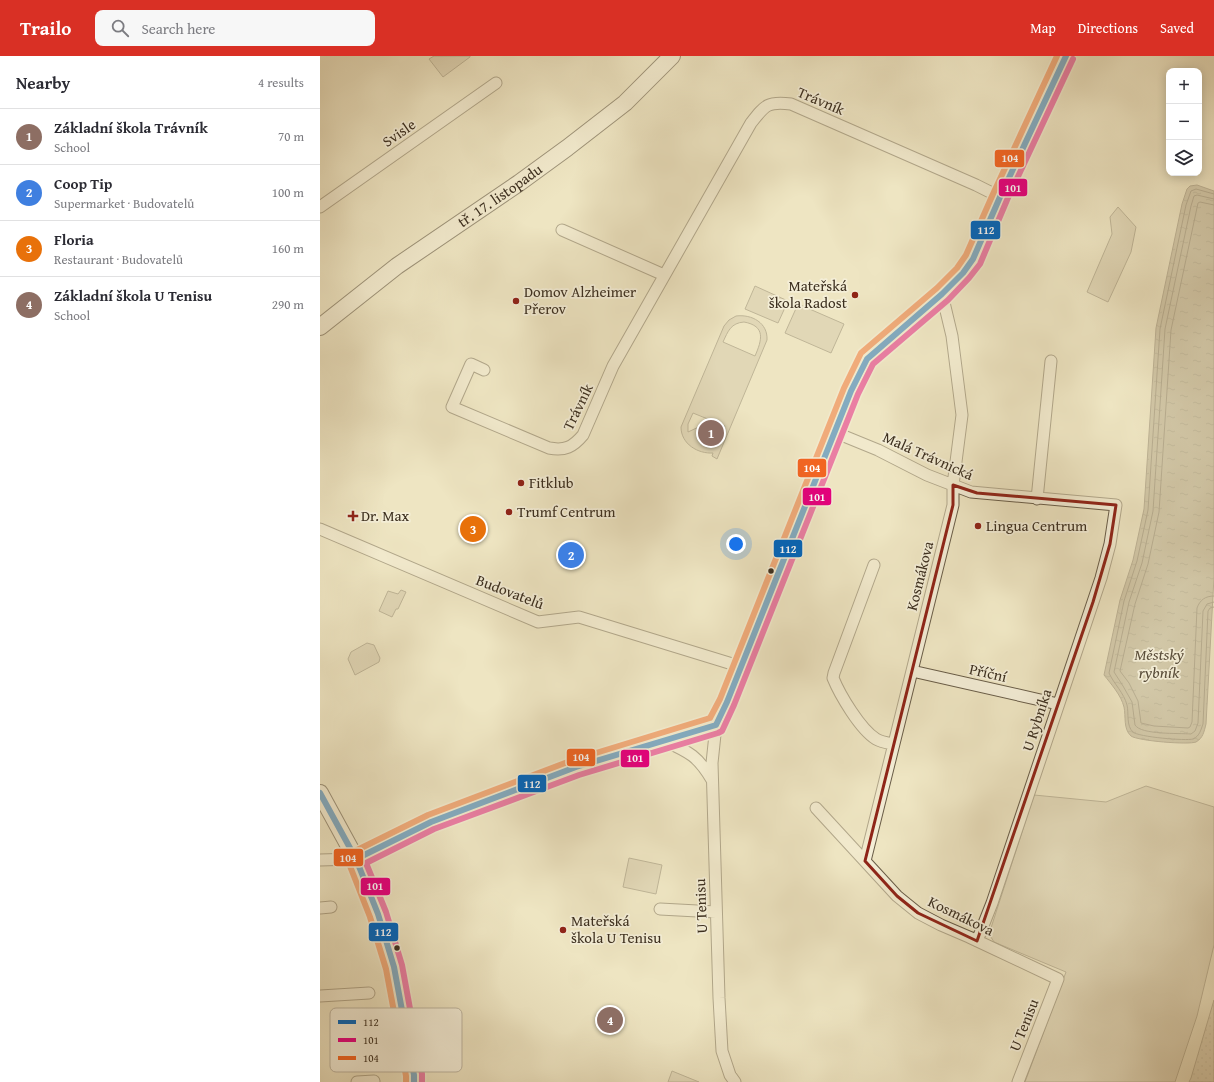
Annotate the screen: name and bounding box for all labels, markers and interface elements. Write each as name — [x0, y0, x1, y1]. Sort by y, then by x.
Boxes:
search box — [95, 10, 375, 46]
text: Trailo — [20, 14, 71, 42]
icon: search — [109, 17, 131, 39]
text: Search here — [141, 18, 215, 39]
text: Map — [1030, 18, 1056, 38]
text: Directions — [1078, 18, 1138, 38]
text: Saved — [1160, 18, 1194, 38]
map controls — [1166, 68, 1202, 176]
button: + — [1166, 68, 1202, 104]
text: Nearby — [16, 70, 70, 95]
text: 4 results — [258, 73, 304, 92]
street label: Trávník — [794, 81, 848, 120]
button: − — [1166, 104, 1202, 140]
street label: Svisle — [378, 114, 420, 152]
text: Základní škola Trávník — [54, 117, 208, 138]
text: 1 — [26, 127, 32, 146]
text: 70 m — [278, 127, 304, 146]
text: School — [54, 138, 90, 157]
button: layers — [1166, 140, 1202, 176]
line badge: 104 — [994, 149, 1025, 168]
text: 104 — [1001, 150, 1019, 166]
street label: tř. 17. listopadu — [453, 158, 547, 232]
text: Coop Tip — [54, 173, 112, 194]
line badge: 101 — [998, 178, 1028, 197]
text: 101 — [1004, 180, 1022, 196]
text: 2 — [26, 183, 32, 202]
text: 100 m — [272, 183, 304, 202]
text: Supermarket · Budovatelů — [54, 194, 194, 213]
line badge: 112 — [970, 220, 1001, 240]
text: 112 — [977, 222, 995, 238]
text: Floria — [54, 229, 94, 250]
text: 3 — [26, 239, 32, 258]
text: 160 m — [272, 239, 304, 258]
text: Restaurant · Budovatelů — [54, 250, 183, 269]
place label: Mateřská škola Radost — [769, 275, 848, 313]
place label: Domov Alzheimer Přerov — [524, 281, 636, 319]
text: Základní škola U Tenisu — [54, 285, 212, 306]
marker: Mateřská škola Radost — [850, 290, 860, 300]
text: 4 — [26, 295, 32, 314]
text: 290 m — [272, 295, 304, 314]
marker: Domov Alzheimer Přerov — [511, 296, 521, 306]
text: School — [54, 306, 90, 325]
street label: Trávník — [557, 380, 598, 434]
pin: 1 — [698, 418, 724, 448]
street label: Malá Trávnická — [880, 426, 977, 485]
line badge: 104 — [797, 458, 827, 478]
text: 104 — [803, 460, 821, 476]
place label: Fitklub — [529, 472, 574, 493]
marker: Fitklub — [516, 478, 526, 488]
line badge: 101 — [802, 487, 832, 506]
text: 101 — [808, 489, 826, 505]
place label: Trumf Centrum — [517, 501, 616, 522]
place label: Dr. Max — [361, 505, 410, 526]
marker: Trumf Centrum — [504, 507, 514, 517]
marker: Dr. Max — [348, 511, 358, 521]
pin: 3 — [460, 514, 486, 544]
place label: Lingua Centrum — [986, 515, 1088, 536]
marker: Lingua Centrum — [973, 521, 983, 531]
your location — [726, 534, 746, 554]
line badge: 112 — [773, 539, 803, 558]
street label: Kosmákova — [901, 539, 938, 613]
pin: 2 — [558, 540, 584, 570]
text: 112 — [779, 541, 797, 557]
unlabelled marker — [766, 566, 776, 576]
street label: Budovatelů — [473, 569, 548, 614]
water label: Městský rybník — [1134, 642, 1185, 684]
street label: Příční — [967, 658, 1010, 687]
street label: U Rybníka — [1017, 686, 1056, 754]
line badge: 104 — [566, 748, 596, 767]
text: 104 — [572, 749, 590, 765]
line badge: 101 — [620, 749, 650, 768]
text: 101 — [626, 750, 644, 766]
line badge: 112 — [517, 774, 547, 793]
text: 112 — [523, 776, 541, 792]
line badge: 104 — [333, 848, 364, 867]
text: 104 — [339, 850, 357, 866]
line badge: 101 — [360, 877, 391, 896]
street label: U Tenisu — [689, 877, 712, 934]
text: 101 — [366, 878, 384, 894]
street label: Kosmákova — [925, 891, 998, 940]
place label: Mateřská škola U Tenisu — [571, 910, 662, 948]
line badge: 112 — [368, 922, 399, 942]
text: 112 — [374, 924, 392, 940]
marker: Mateřská škola U Tenisu — [558, 925, 568, 935]
unlabelled marker — [392, 943, 402, 953]
street label: U Tenisu — [1004, 995, 1044, 1054]
pin: 4 — [597, 1005, 623, 1035]
legend — [330, 1008, 462, 1072]
text: 112 — [363, 1014, 379, 1030]
text: 101 — [363, 1032, 379, 1048]
text: 104 — [363, 1050, 379, 1066]

